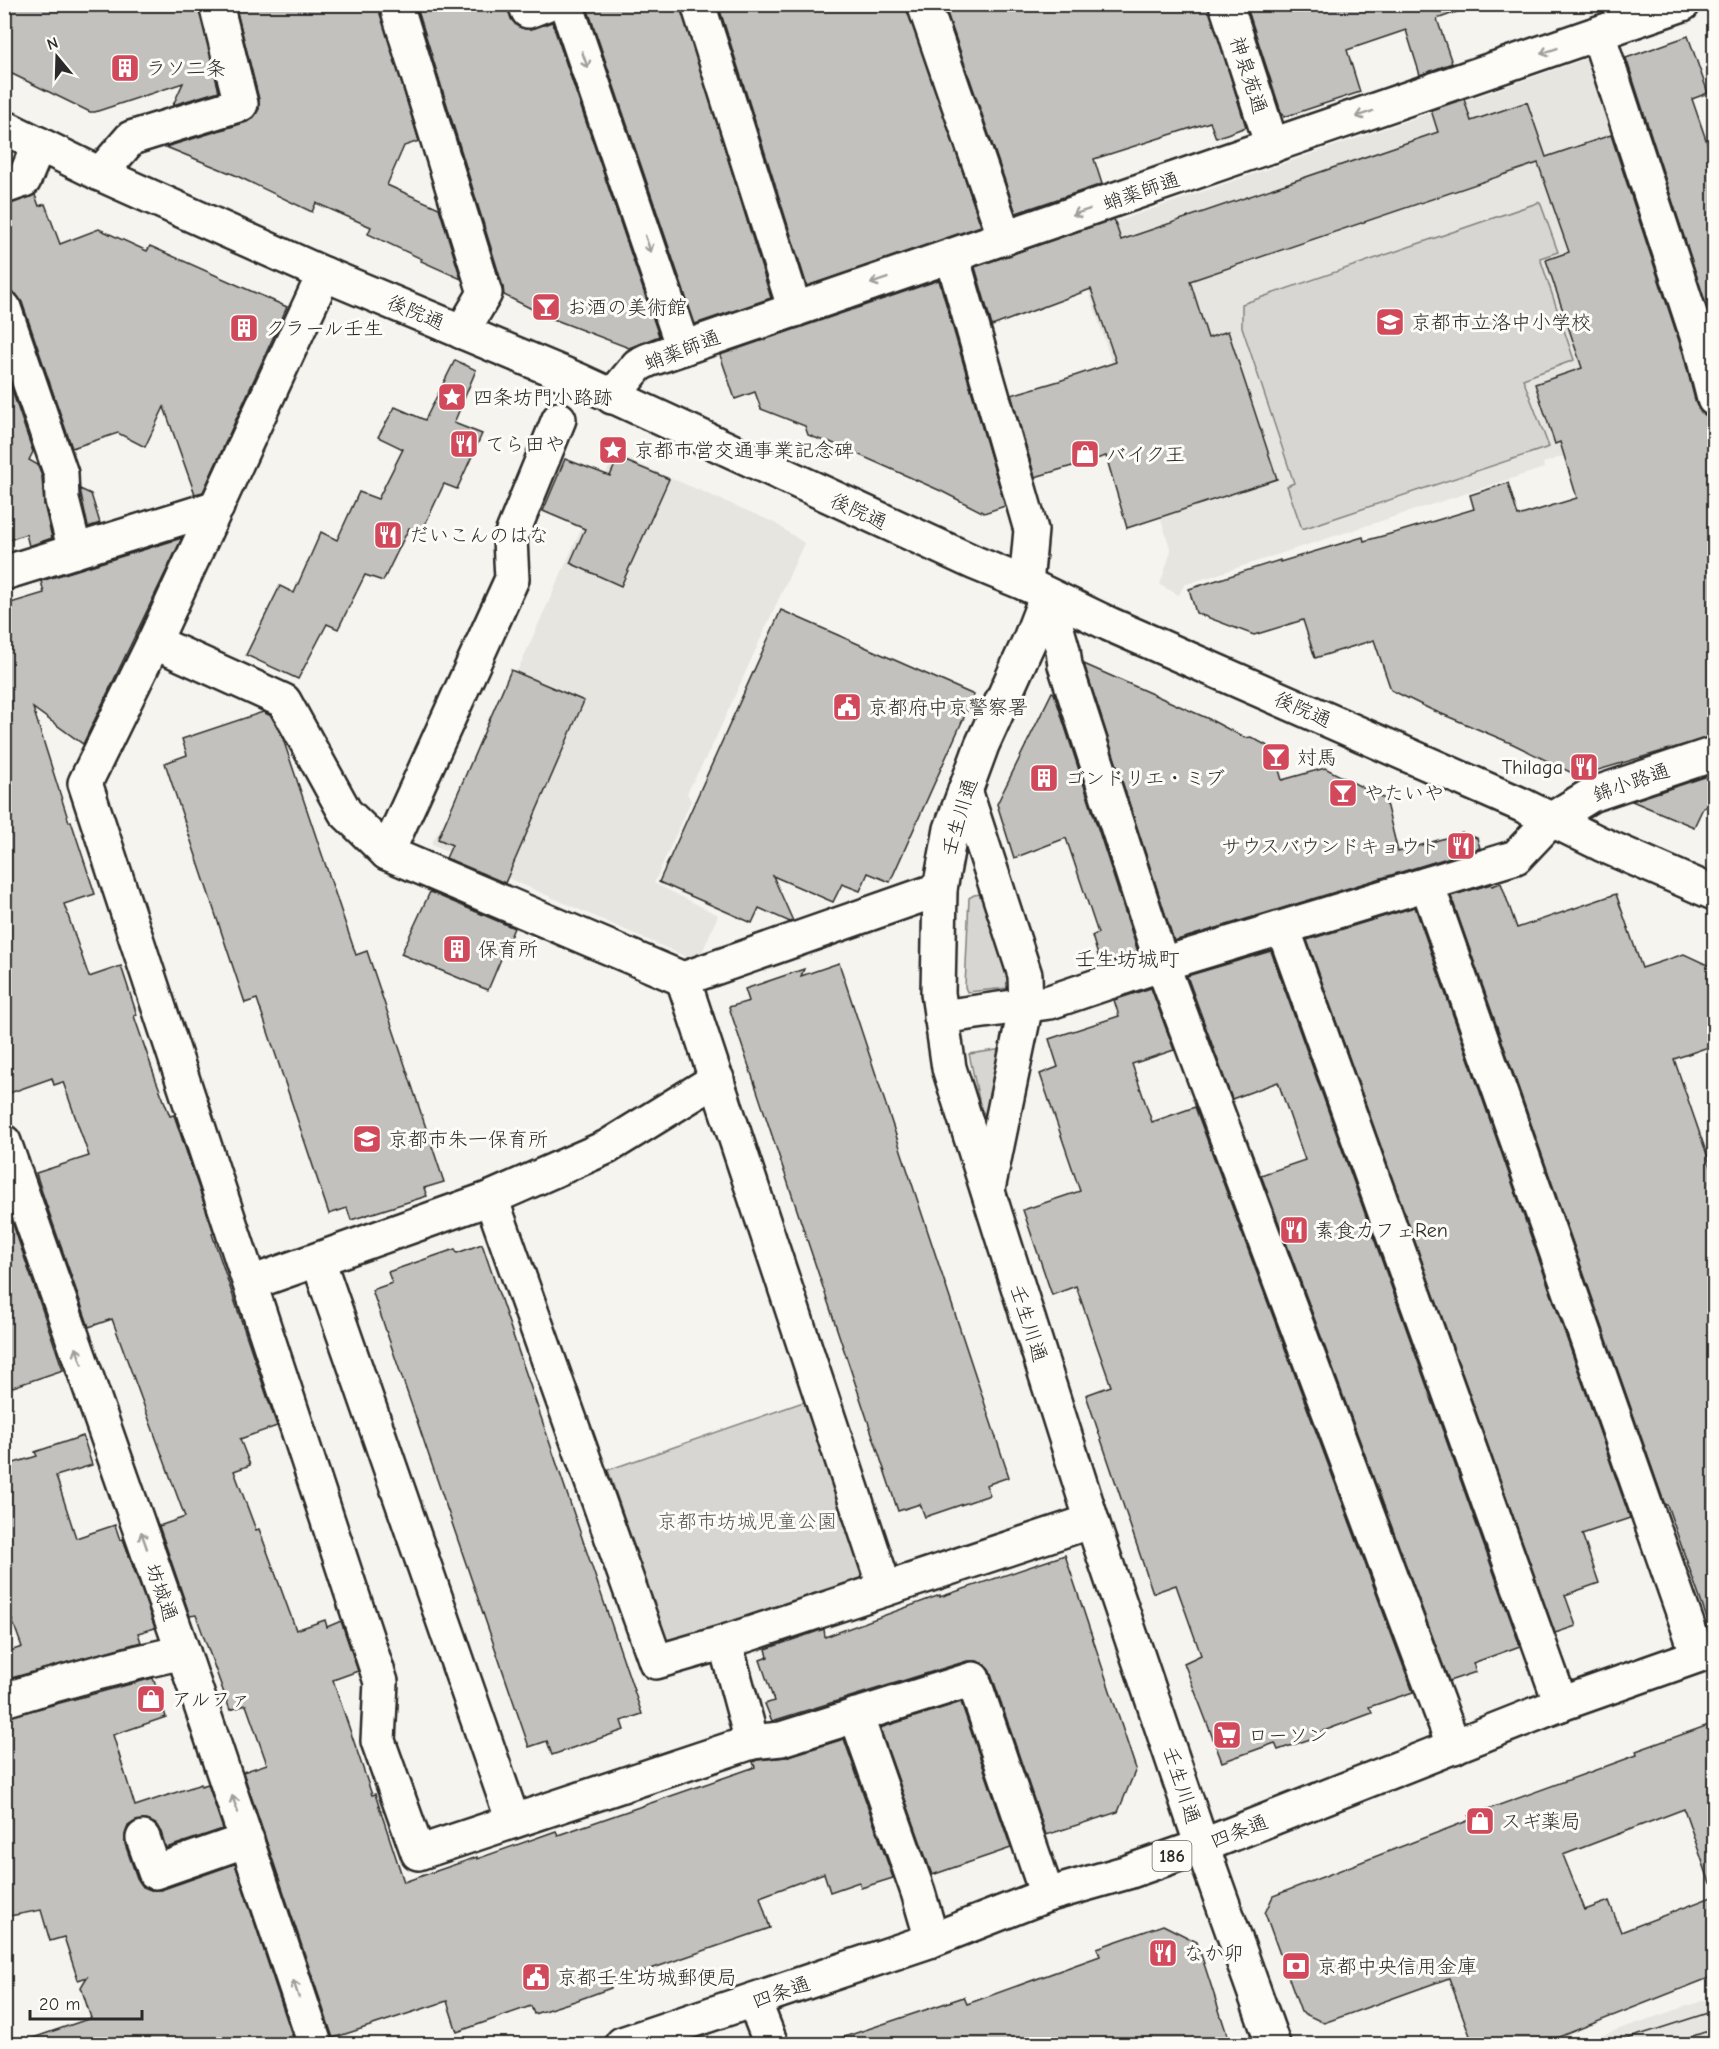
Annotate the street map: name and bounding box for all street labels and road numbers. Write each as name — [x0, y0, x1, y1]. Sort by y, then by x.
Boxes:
street label: 神泉苑通 — [1225, 34, 1272, 117]
street label: 蛸薬師通 — [1100, 168, 1183, 215]
street label: 後院通 — [384, 290, 448, 335]
street label: 蛸薬師通 — [641, 325, 724, 376]
street label: 後院通 — [827, 488, 891, 535]
street label: 後院通 — [1271, 687, 1335, 732]
street label: 錦小路通 — [1590, 759, 1673, 806]
street label: 壬生川通 — [937, 776, 982, 859]
street label: 壬生川通 — [1005, 1282, 1052, 1365]
street label: 坊城通 — [141, 1560, 182, 1624]
street label: 壬生川通 — [1158, 1744, 1205, 1827]
street label: 四条通 — [1207, 1810, 1271, 1853]
road number: 186 — [1152, 1841, 1192, 1871]
street label: 四条通 — [749, 1972, 813, 2013]

